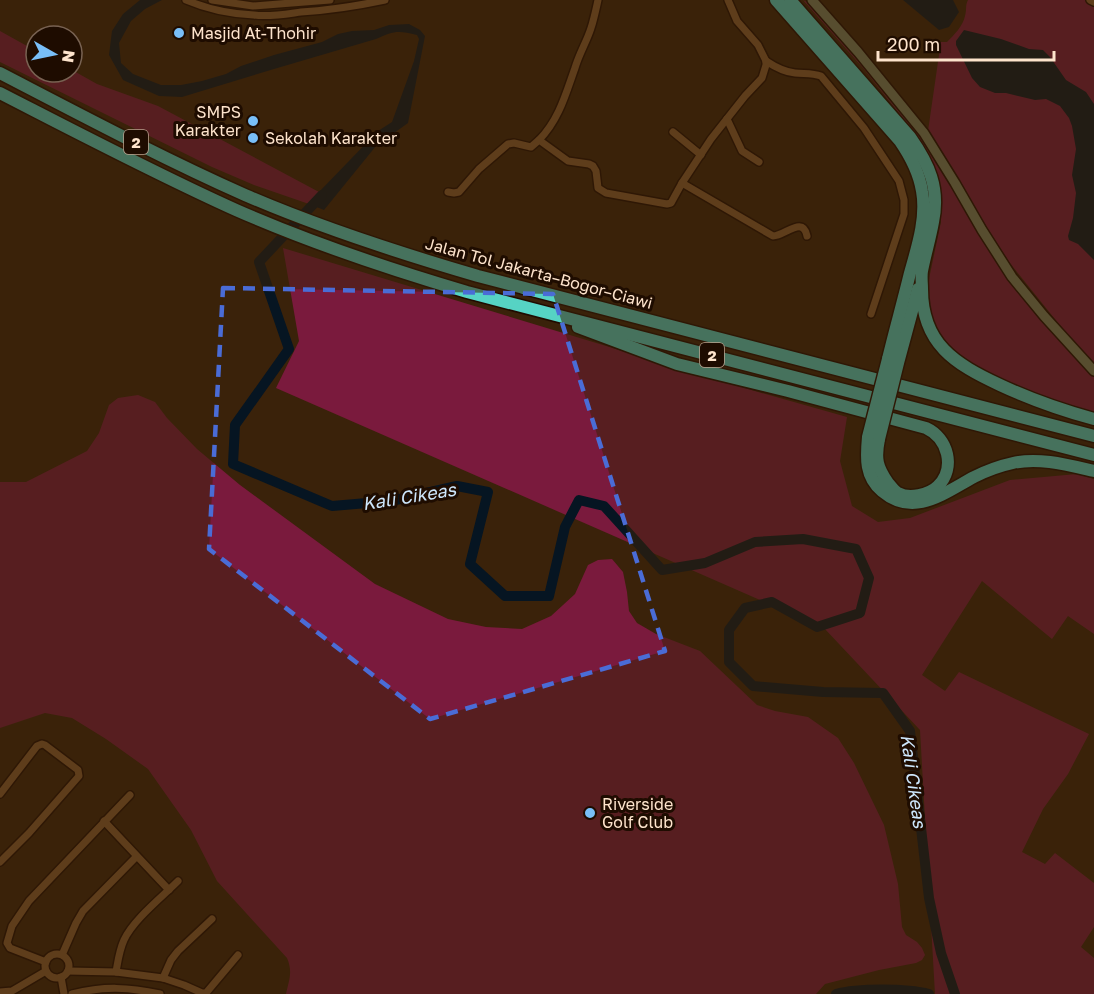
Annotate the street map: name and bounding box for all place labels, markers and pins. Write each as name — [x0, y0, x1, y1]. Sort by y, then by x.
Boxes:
place label: Masjid At-Thohir — [191, 23, 316, 43]
marker: Masjid At-Thohir — [172, 26, 186, 40]
place label: SMPS Karakter — [175, 102, 241, 140]
marker: SMPS Karakter — [246, 114, 260, 128]
place label: Sekolah Karakter — [265, 128, 397, 148]
marker: Sekolah Karakter — [246, 131, 260, 145]
place label: Riverside Golf Club — [602, 794, 673, 832]
marker: Riverside Golf Club — [583, 806, 597, 820]

